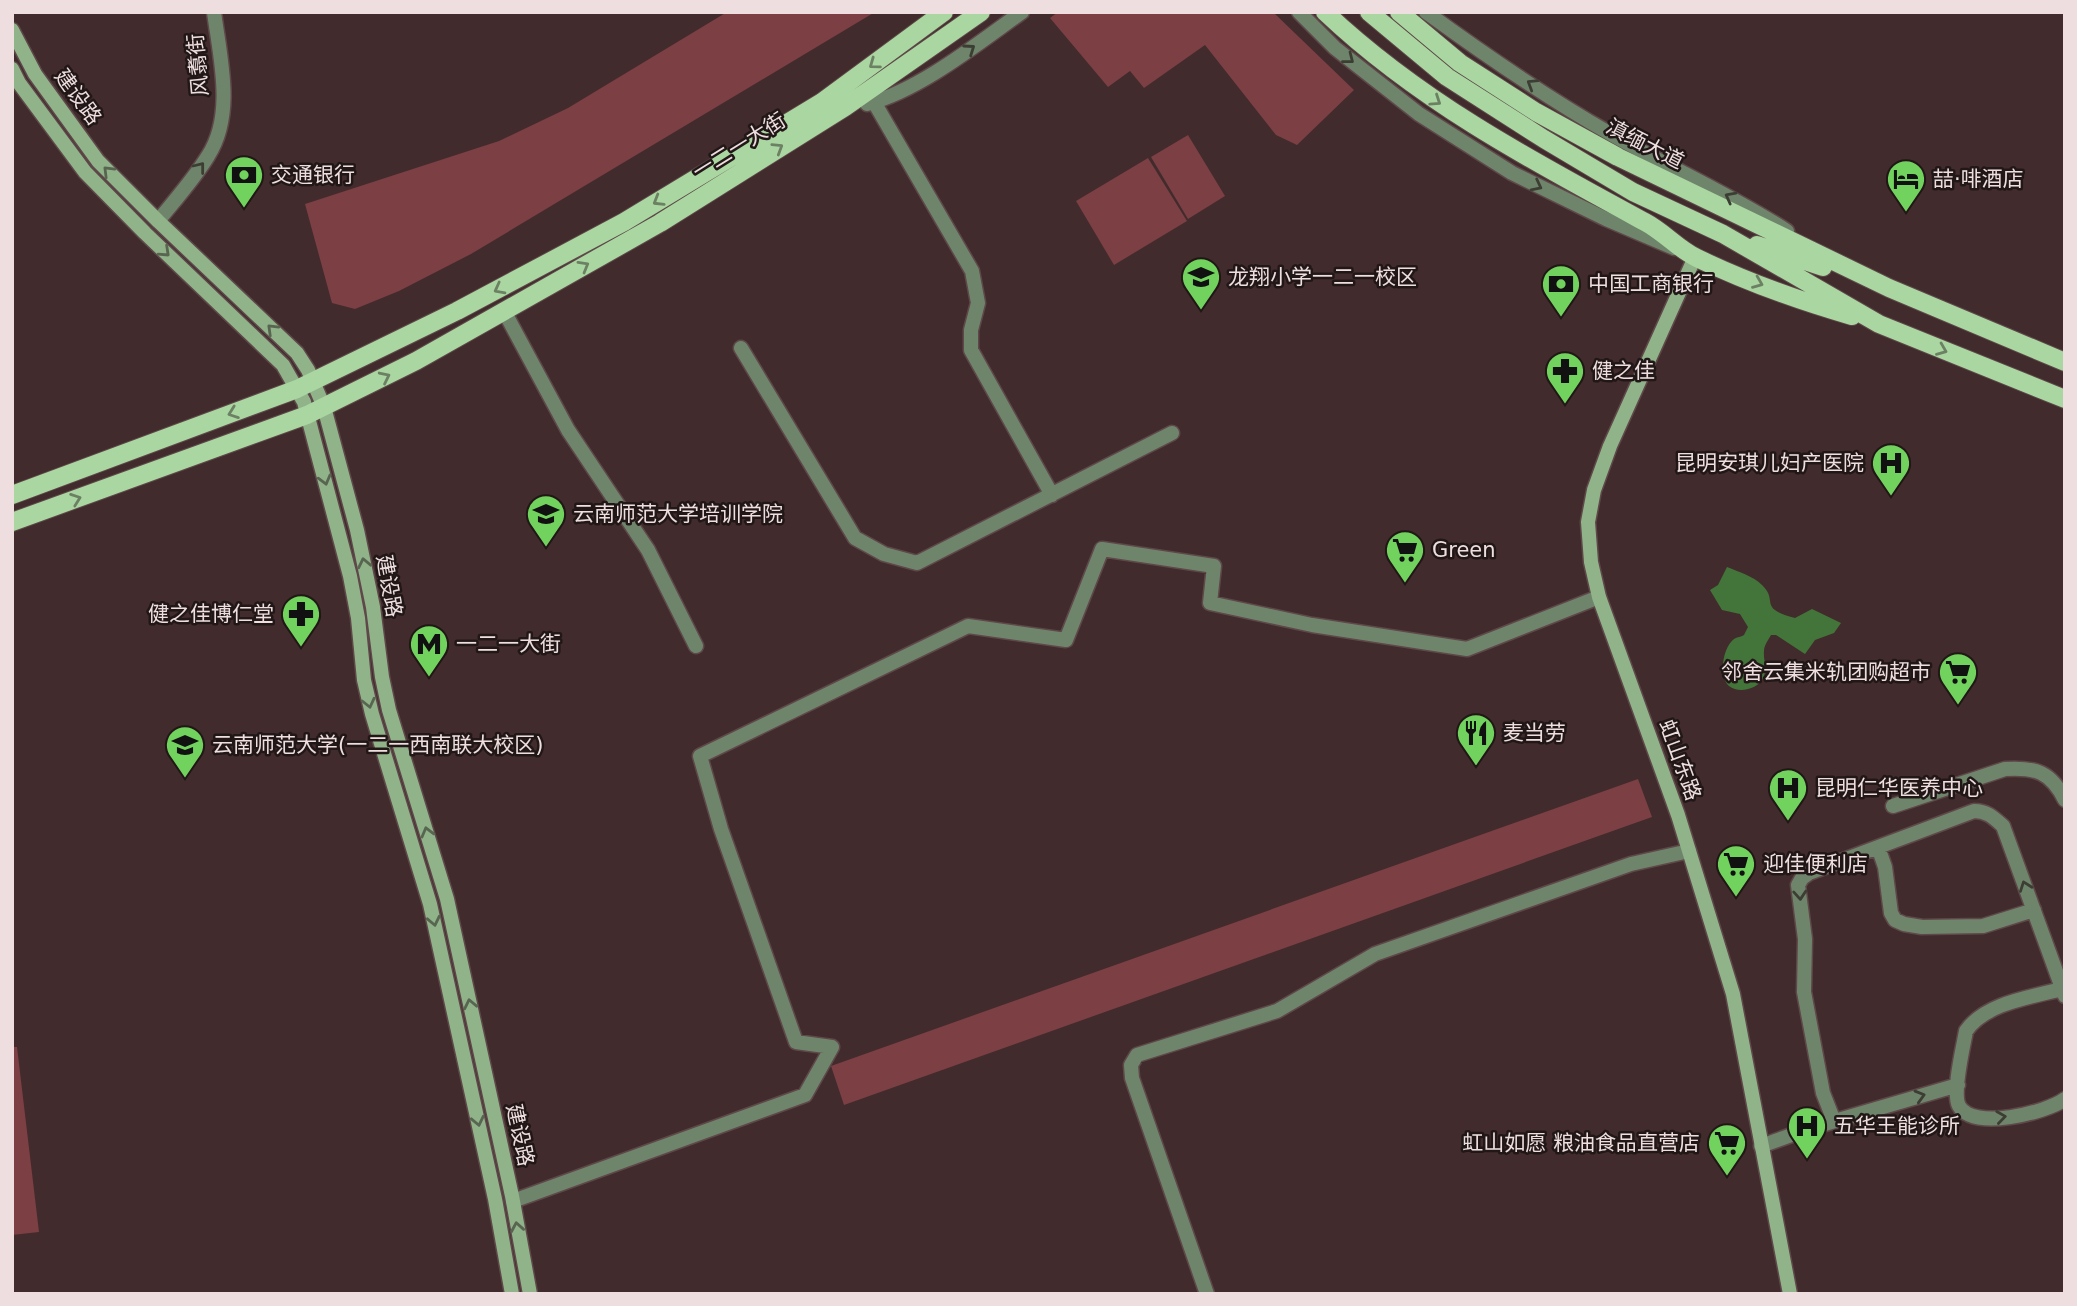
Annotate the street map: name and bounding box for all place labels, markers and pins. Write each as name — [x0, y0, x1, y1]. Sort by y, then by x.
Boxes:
bank icon: 交通银行 — [223, 154, 265, 209]
hotel icon: 喆·啡酒店 — [1885, 158, 1927, 213]
place label: 交通银行 — [271, 163, 355, 187]
place label: 喆·啡酒店 — [1933, 167, 2024, 191]
school or university icon: 龙翔小学一二一校区 — [1180, 256, 1222, 311]
bank icon: 中国工商银行 — [1540, 263, 1582, 318]
place label: 龙翔小学一二一校区 — [1228, 265, 1417, 289]
place label: 中国工商银行 — [1588, 272, 1714, 296]
pharmacy icon: 健之佳 — [1544, 350, 1586, 405]
place label: 健之佳 — [1592, 359, 1655, 383]
hospital icon: 昆明安琪儿妇产医院 — [1870, 442, 1912, 497]
place label: 昆明安琪儿妇产医院 — [1675, 451, 1864, 475]
school or university icon: 云南师范大学培训学院 — [525, 493, 567, 548]
place label: 云南师范大学培训学院 — [573, 502, 783, 526]
supermarket icon: Green — [1384, 529, 1426, 584]
place label: Green — [1432, 538, 1496, 562]
pharmacy icon: 健之佳博仁堂 — [280, 593, 322, 648]
place label: 健之佳博仁堂 — [148, 602, 274, 626]
metro station icon: 一二一大街 — [408, 623, 450, 678]
place label: 一二一大街 — [456, 632, 561, 656]
supermarket icon: 邻舍云集米轨团购超市 — [1937, 651, 1979, 706]
place label: 邻舍云集米轨团购超市 — [1721, 660, 1931, 684]
restaurant icon: 麦当劳 — [1455, 712, 1497, 767]
place label: 麦当劳 — [1503, 721, 1566, 745]
school or university icon: 云南师范大学(一二一西南联大校区) — [164, 724, 206, 779]
place label: 云南师范大学(一二一西南联大校区) — [212, 733, 543, 757]
hospital icon: 昆明仁华医养中心 — [1767, 767, 1809, 822]
place label: 昆明仁华医养中心 — [1815, 776, 1983, 800]
supermarket icon: 迎佳便利店 — [1715, 843, 1757, 898]
place label: 迎佳便利店 — [1763, 852, 1868, 876]
hospital icon: 五华王能诊所 — [1786, 1105, 1828, 1160]
place label: 五华王能诊所 — [1834, 1114, 1960, 1138]
supermarket icon: 虹山如愿 粮油食品直营店 — [1706, 1122, 1748, 1177]
place label: 虹山如愿 粮油食品直营店 — [1462, 1131, 1700, 1155]

